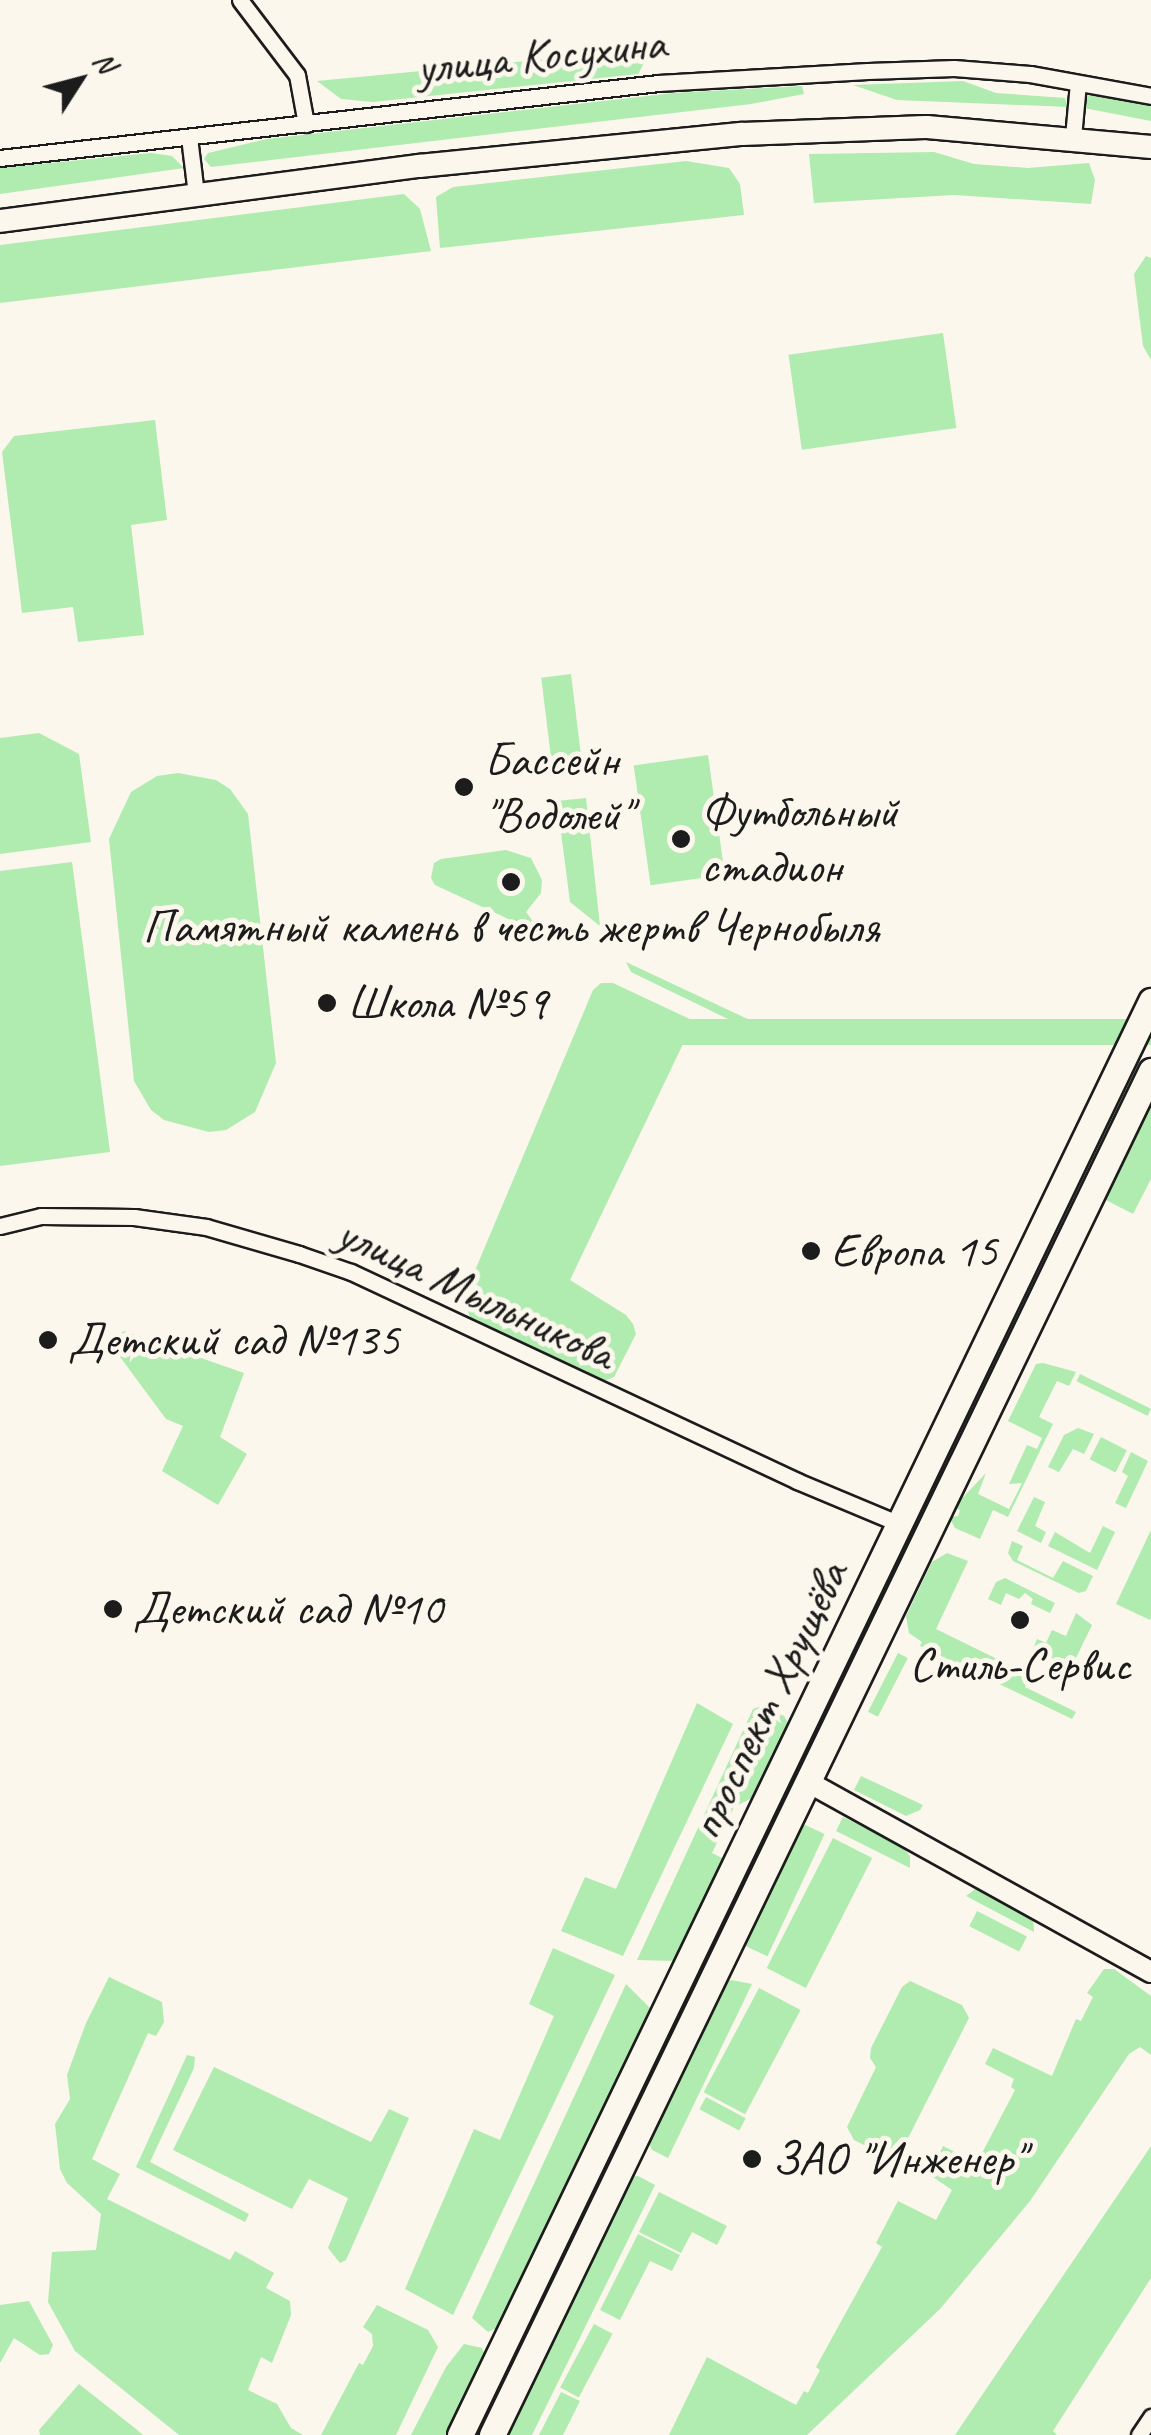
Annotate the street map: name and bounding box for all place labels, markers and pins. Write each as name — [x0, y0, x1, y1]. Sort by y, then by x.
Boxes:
place label: Бассейн "Водолей" — [484, 730, 631, 843]
marker: Бассейн "Водолей" — [453, 776, 475, 798]
place label: Футбольный стадион — [701, 782, 898, 895]
marker: Футбольный стадион — [670, 828, 692, 850]
marker: Памятный камень в честь жертв Чернобыля — [500, 871, 522, 893]
place label: Памятный камень в честь жертв Чернобыля — [143, 898, 879, 956]
place label: Школа №59 — [347, 974, 547, 1032]
marker: Школа №59 — [316, 992, 338, 1014]
place label: Европа 15 — [831, 1222, 997, 1280]
marker: Европа 15 — [800, 1240, 822, 1262]
place label: Детский сад №135 — [68, 1311, 399, 1369]
marker: Детский сад №135 — [37, 1329, 59, 1351]
place label: Детский сад №10 — [133, 1580, 443, 1638]
marker: Детский сад №10 — [102, 1598, 124, 1620]
marker: Стиль-Сервис — [1009, 1609, 1031, 1631]
place label: Стиль-Сервис — [909, 1636, 1131, 1694]
place label: ЗАО "Инженер" — [772, 2130, 1024, 2188]
marker: ЗАО "Инженер" — [741, 2148, 763, 2170]

